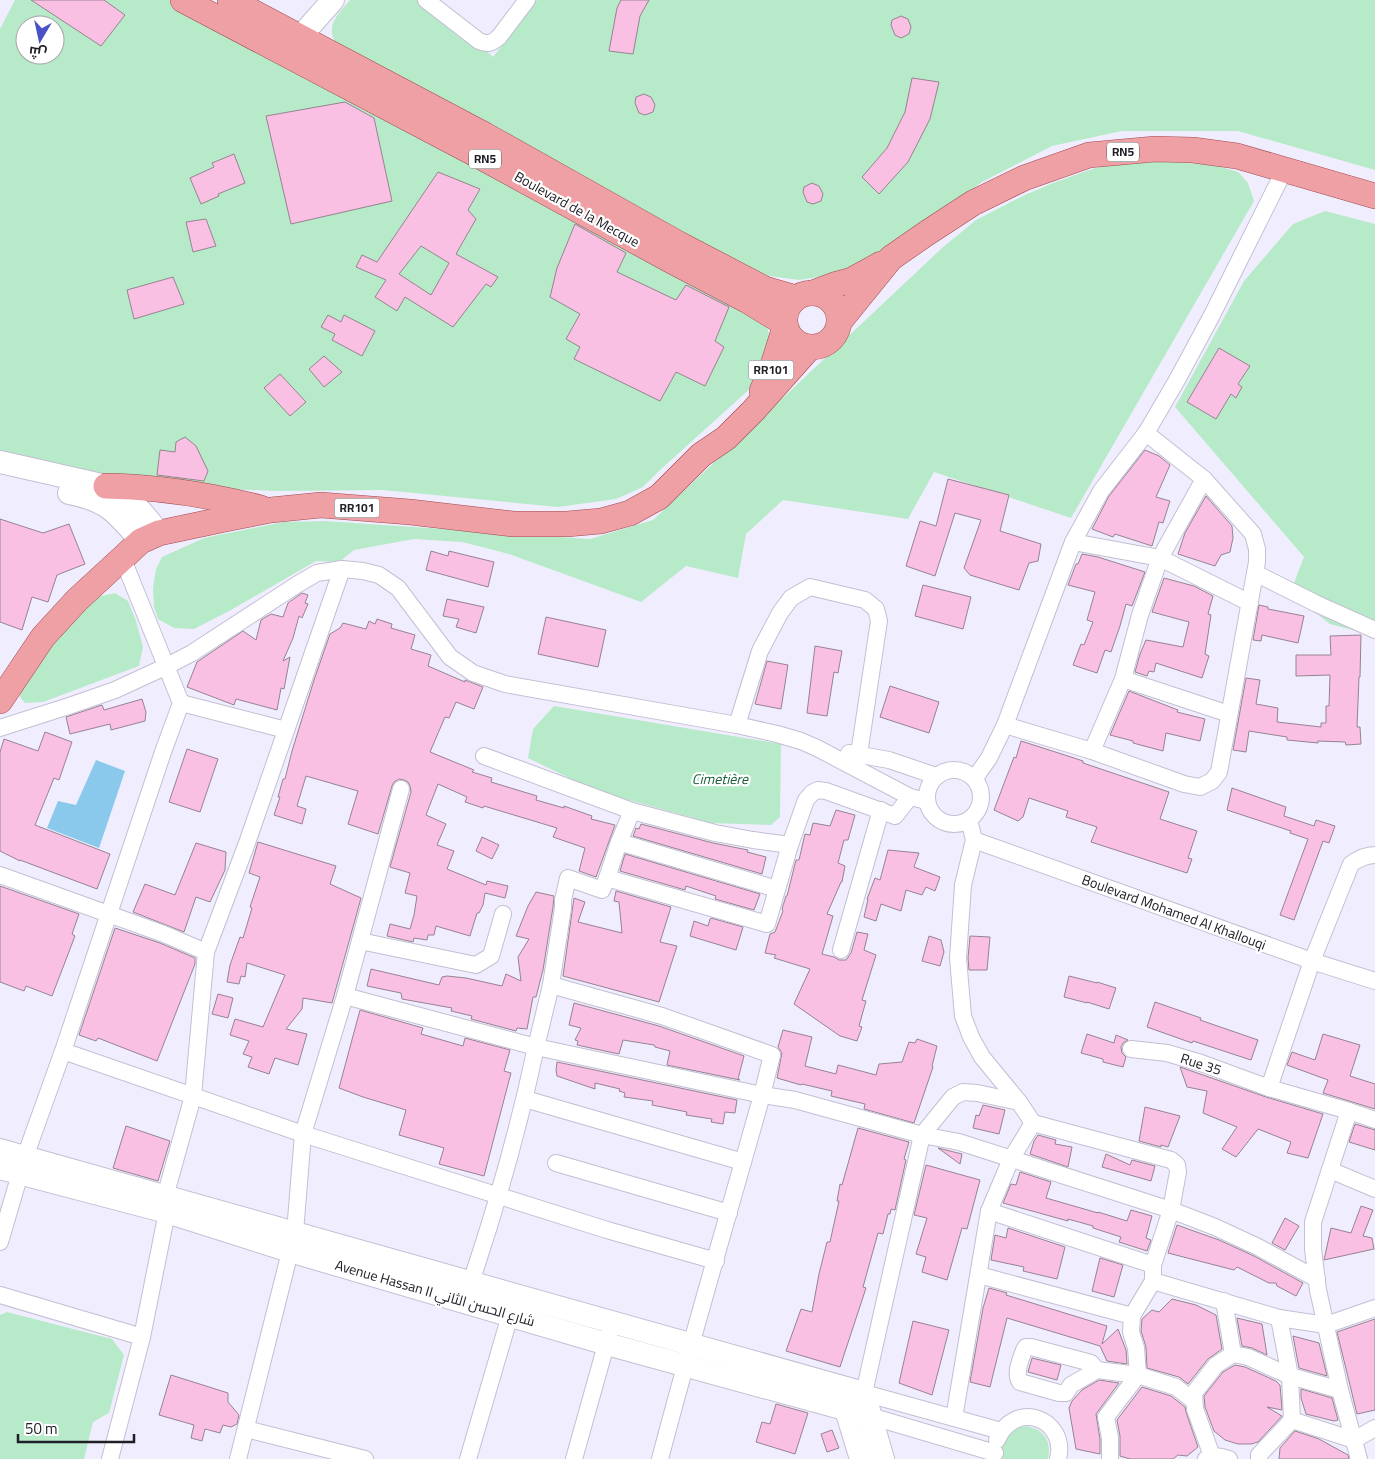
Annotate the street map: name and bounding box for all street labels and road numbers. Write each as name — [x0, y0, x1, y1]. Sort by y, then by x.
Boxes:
road number: RN5 — [1107, 142, 1139, 162]
road number: RN5 — [469, 150, 501, 168]
street label: Boulevard de la Mecque — [509, 164, 645, 254]
road number: RR101 — [748, 360, 794, 380]
road number: RR101 — [334, 498, 380, 518]
street label: Boulevard Mohamed Al Khallouqi — [1078, 866, 1270, 958]
street label: Rue 35 — [1177, 1045, 1225, 1083]
street label: Avenue Hassan II شارع الحسن الثاني — [332, 1252, 538, 1334]

